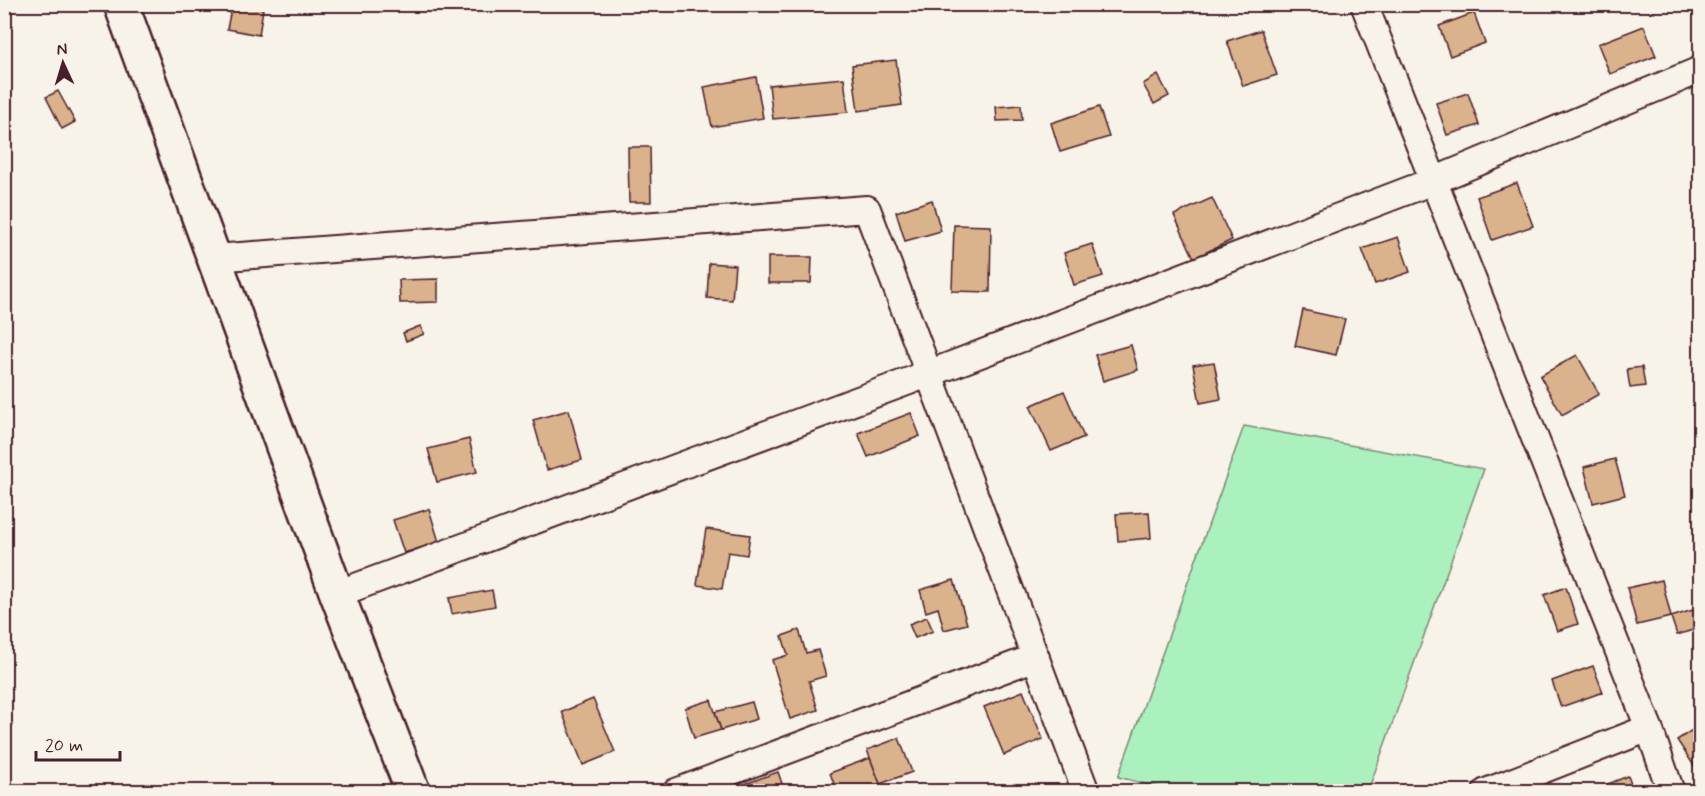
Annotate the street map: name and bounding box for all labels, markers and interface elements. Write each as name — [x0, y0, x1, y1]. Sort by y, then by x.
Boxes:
north arrow — [33, 33, 93, 93]
text: N — [56, 39, 68, 60]
scale bar — [36, 724, 120, 762]
text: 20 m — [45, 734, 83, 758]

